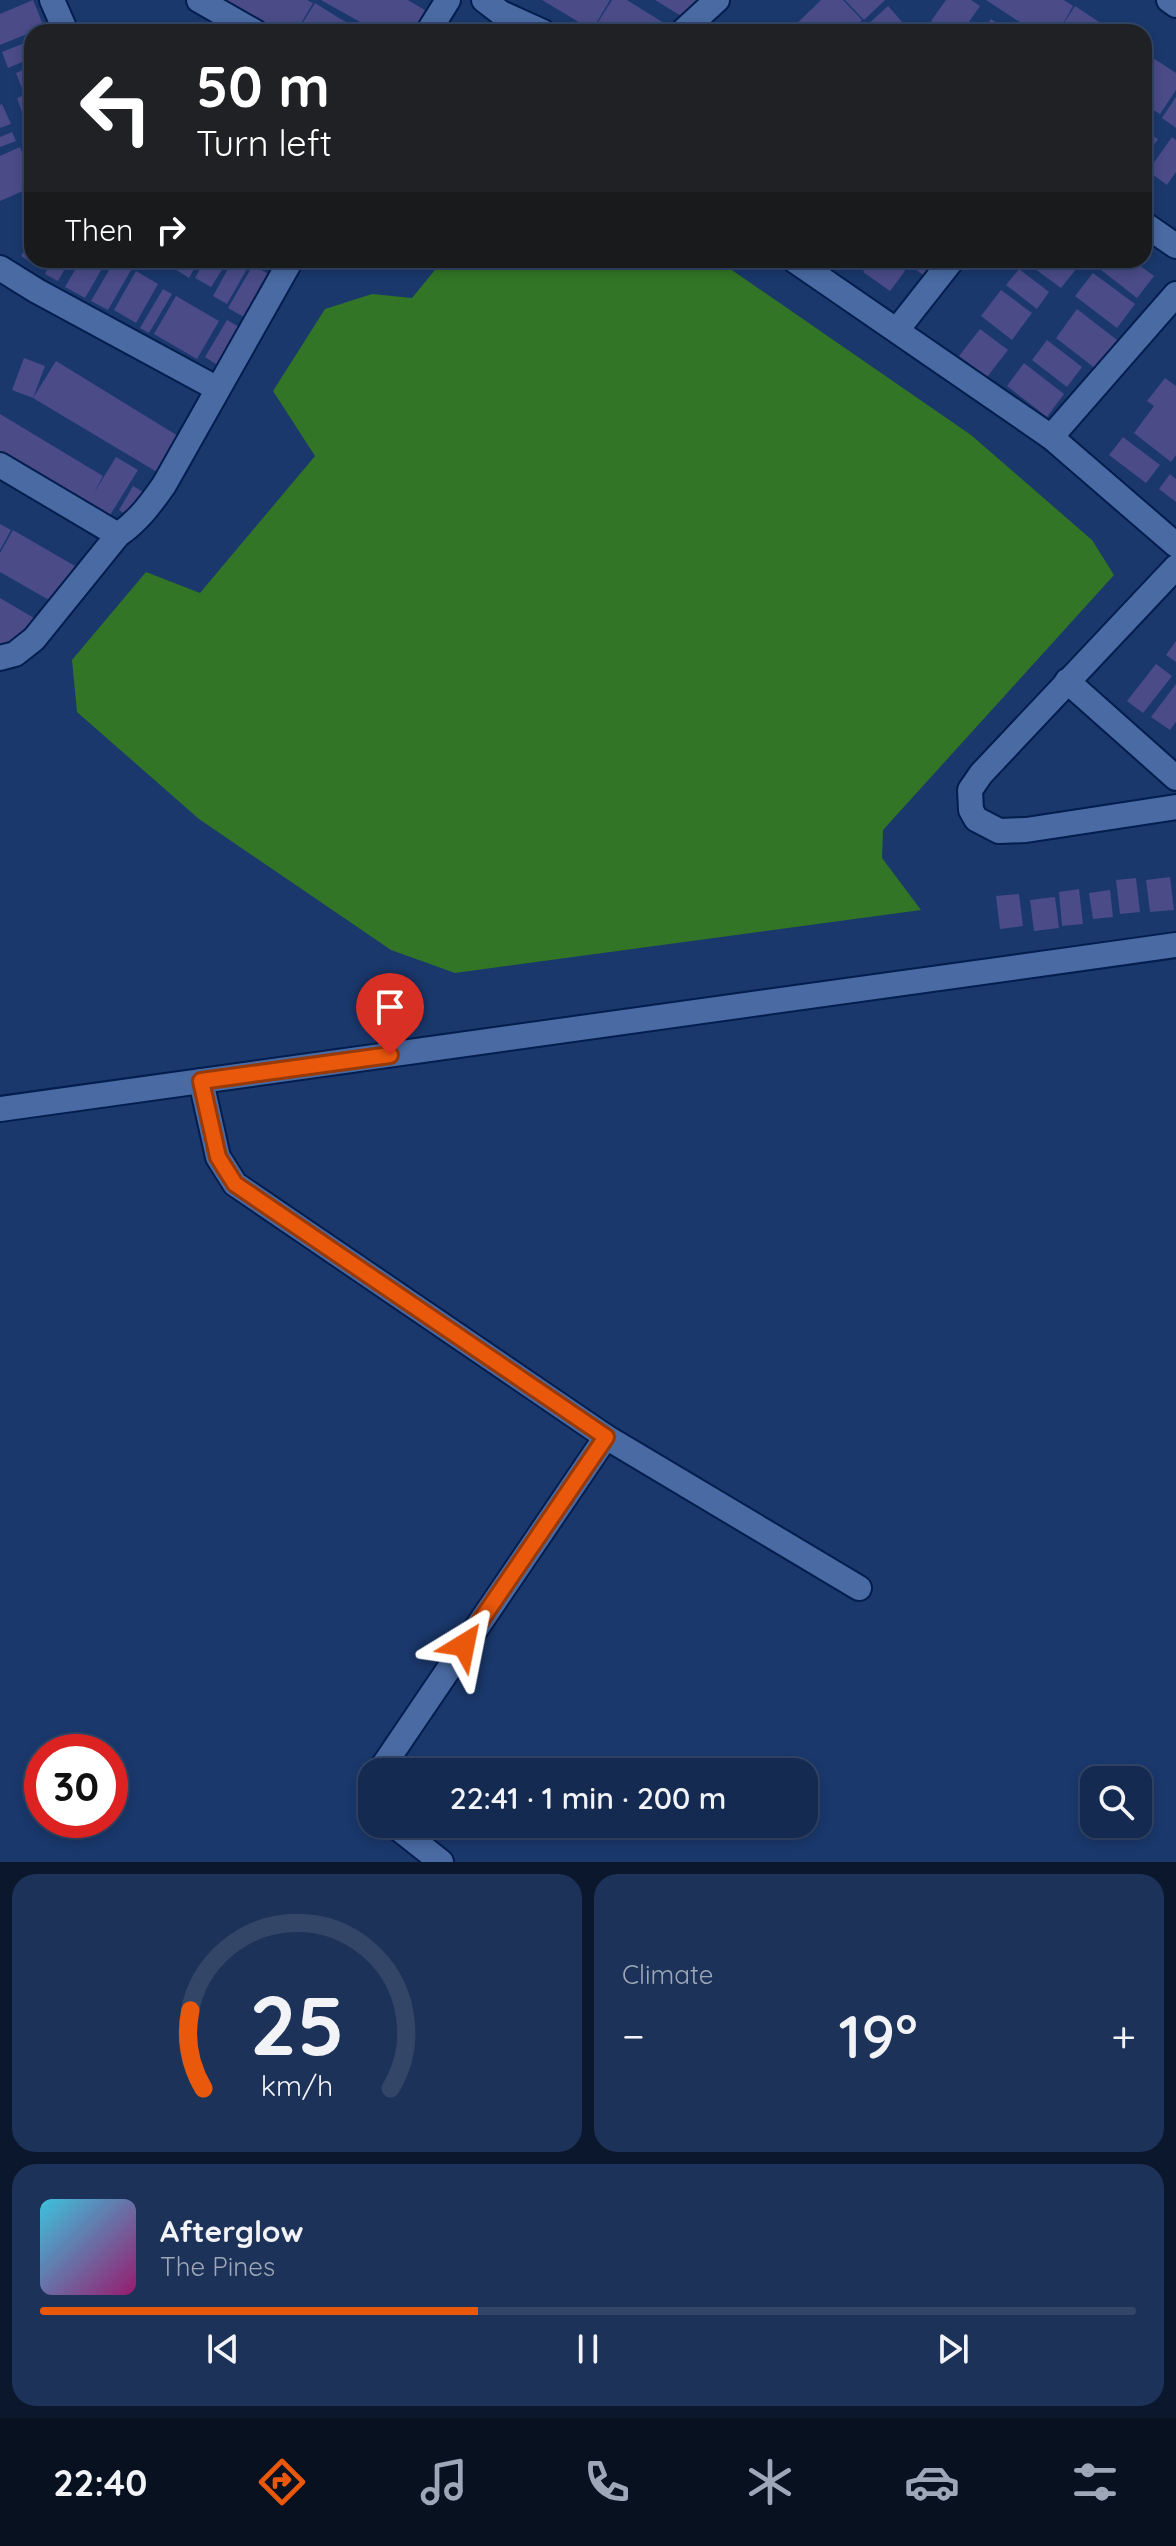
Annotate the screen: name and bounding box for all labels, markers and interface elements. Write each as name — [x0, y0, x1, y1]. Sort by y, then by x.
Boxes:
text: 50 m — [196, 51, 330, 121]
icon: left — [64, 56, 168, 160]
text: Turn left — [196, 120, 332, 165]
icon: right — [149, 208, 193, 252]
text: Then — [64, 211, 133, 249]
pin — [356, 973, 424, 1055]
icon: arrive — [368, 985, 412, 1029]
position arrow — [422, 1603, 506, 1687]
speed limit sign: 30 — [24, 1734, 128, 1838]
map controls — [1080, 1766, 1152, 1838]
button: search — [1080, 1766, 1152, 1838]
text: 22:41 · 1 min · 200 m — [450, 1779, 726, 1817]
text: Climate — [622, 1958, 713, 1991]
text: 25 — [249, 1972, 345, 2076]
text: 19° — [838, 1998, 918, 2073]
text: − — [622, 2008, 645, 2063]
text: + — [1111, 2008, 1136, 2063]
text: km/h — [261, 2067, 333, 2103]
text: Afterglow — [160, 2212, 303, 2250]
text: The Pines — [160, 2250, 275, 2283]
icon: previous — [201, 2327, 245, 2371]
icon: pause — [566, 2327, 610, 2371]
icon: next — [931, 2327, 975, 2371]
icon: directions — [254, 2454, 310, 2510]
icon: music — [416, 2454, 472, 2510]
icon: phone — [579, 2454, 635, 2510]
icon: climate — [742, 2454, 798, 2510]
icon: car — [904, 2454, 960, 2510]
icon: filters — [1067, 2454, 1123, 2510]
text: 22:40 — [53, 2460, 147, 2505]

